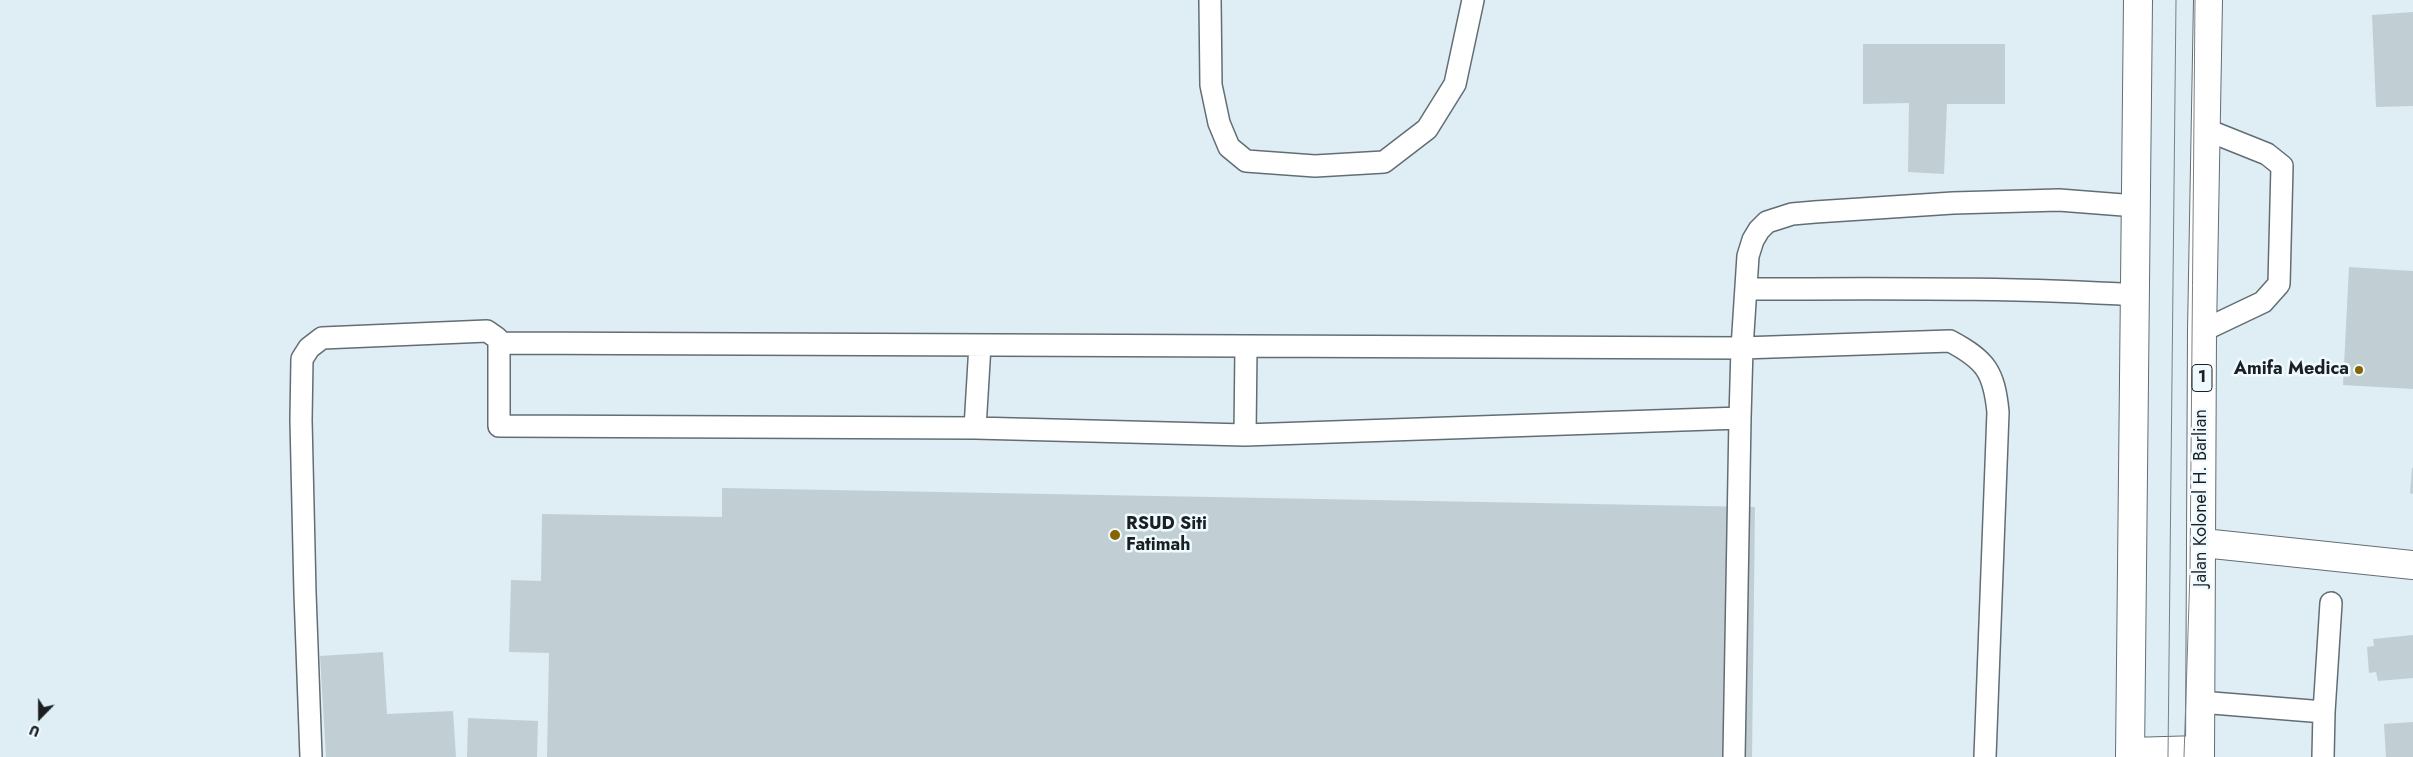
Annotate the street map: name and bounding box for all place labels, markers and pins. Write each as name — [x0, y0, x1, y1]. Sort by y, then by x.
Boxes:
place label: Amifa Medica — [2234, 359, 2349, 381]
marker: Amifa Medica — [2353, 364, 2365, 376]
place label: RSUD Siti Fatimah — [1126, 514, 1207, 556]
marker: RSUD Siti Fatimah — [1108, 528, 1122, 542]

